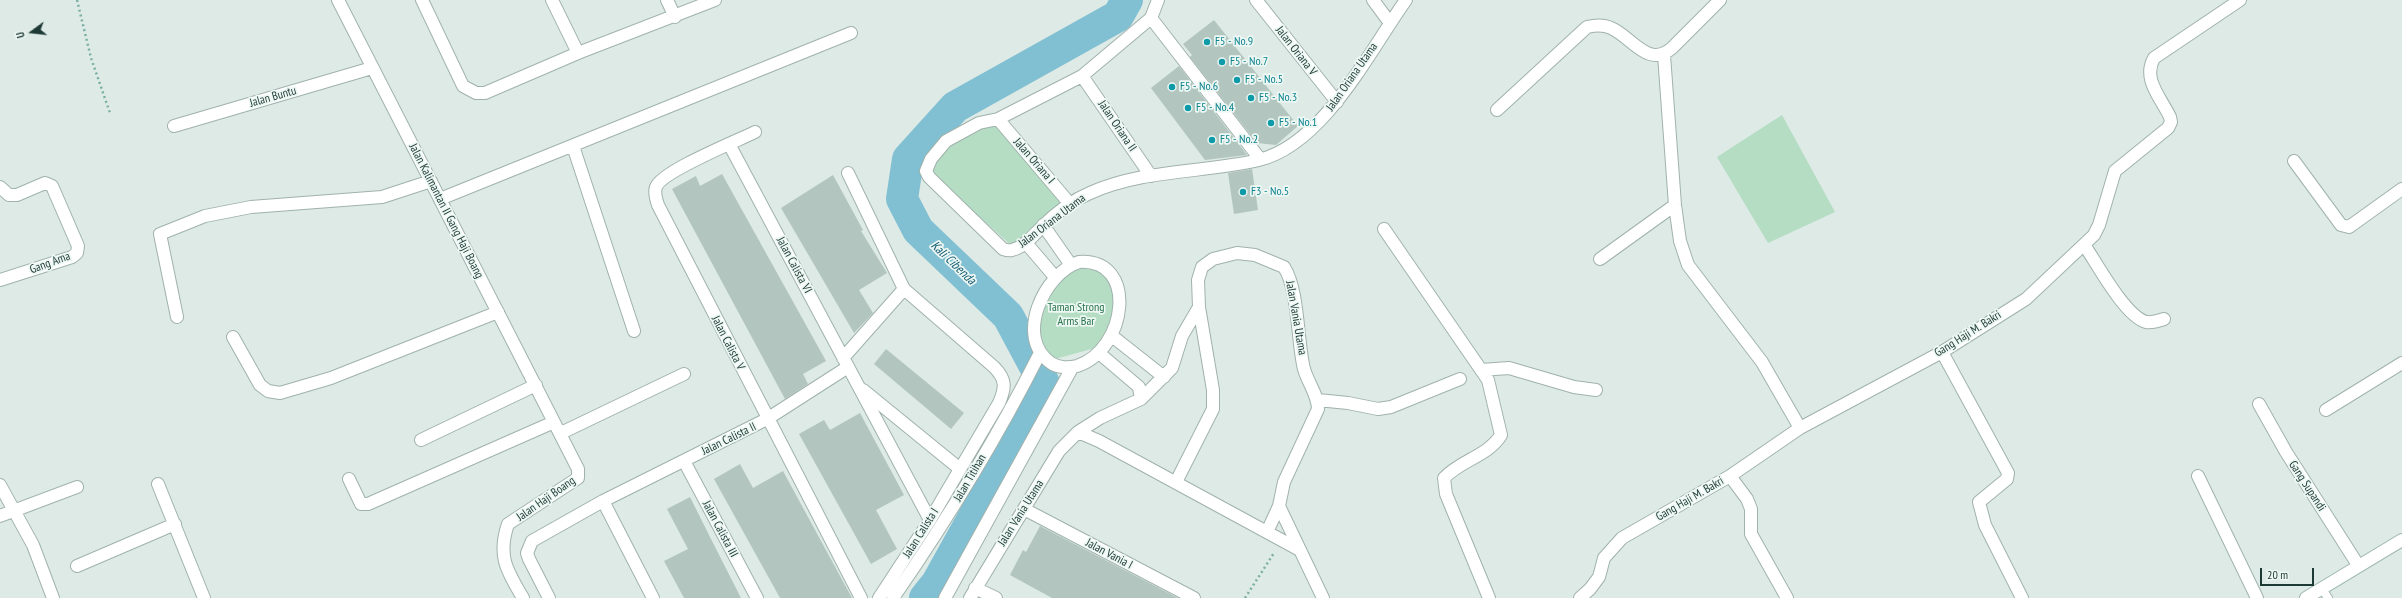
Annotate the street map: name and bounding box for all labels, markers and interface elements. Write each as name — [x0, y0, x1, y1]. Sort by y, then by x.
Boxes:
north arrow — [12, 12, 52, 52]
street label: Jalan Oriana V — [1272, 23, 1320, 79]
text: U — [13, 31, 28, 40]
place label: F5 - No.9 — [1215, 35, 1253, 49]
marker: F5 - No.9 — [1202, 37, 1212, 47]
street label: Jalan Oriana Utama — [1323, 40, 1381, 114]
place label: F5 - No.7 — [1230, 55, 1268, 69]
marker: F5 - No.7 — [1217, 57, 1227, 67]
place label: F5 - No.5 — [1245, 73, 1283, 87]
marker: F5 - No.5 — [1232, 75, 1242, 85]
place label: F5 - No.6 — [1180, 80, 1218, 94]
marker: F5 - No.6 — [1167, 82, 1177, 92]
street label: Jalan Buntu — [248, 84, 298, 110]
place label: F5 - No.3 — [1259, 91, 1297, 105]
marker: F5 - No.3 — [1246, 93, 1256, 103]
street label: Jalan Oriana II — [1095, 98, 1139, 154]
place label: F5 - No.4 — [1196, 101, 1234, 115]
marker: F5 - No.4 — [1183, 103, 1193, 113]
place label: F5 - No.1 — [1279, 116, 1317, 130]
marker: F5 - No.1 — [1266, 118, 1276, 128]
place label: F5 - No.2 — [1220, 133, 1258, 147]
street label: Jalan Oriana I — [1010, 135, 1058, 187]
marker: F5 - No.2 — [1207, 135, 1217, 145]
street label: Jalan Kalimantan II Gang Haji Boang — [406, 141, 486, 281]
place label: F3 - No.5 — [1251, 185, 1289, 199]
marker: F3 - No.5 — [1238, 187, 1248, 197]
street label: Jalan Oriana Utama — [1016, 191, 1088, 251]
street label: Jalan Calista VI — [773, 234, 815, 296]
water label: Kali Cibenda — [927, 238, 979, 288]
street label: Gang Ama — [28, 249, 72, 277]
street label: Jalan Vania Utama — [1282, 280, 1310, 356]
park label: Taman Strong Arms Bar — [1048, 301, 1104, 329]
street label: Gang Haji M. Bakri — [1932, 308, 2004, 360]
street label: Jalan Calista V — [708, 313, 748, 373]
street label: Jalan Calista II — [699, 420, 759, 458]
street label: Jalan Titihan — [951, 452, 989, 504]
street label: Gang Supandi — [2285, 458, 2329, 514]
street label: Jalan Haji Boang — [514, 474, 578, 524]
street label: Gang Haji M. Bakri — [1653, 474, 1727, 524]
street label: Jalan Vania Utama — [995, 477, 1047, 549]
street label: Jalan Calista III — [699, 498, 741, 560]
street label: Jalan Calista I — [900, 505, 942, 561]
street label: Jalan Vania I — [1083, 536, 1135, 572]
scale bar — [2262, 560, 2316, 586]
text: 20 m — [2267, 567, 2288, 582]

